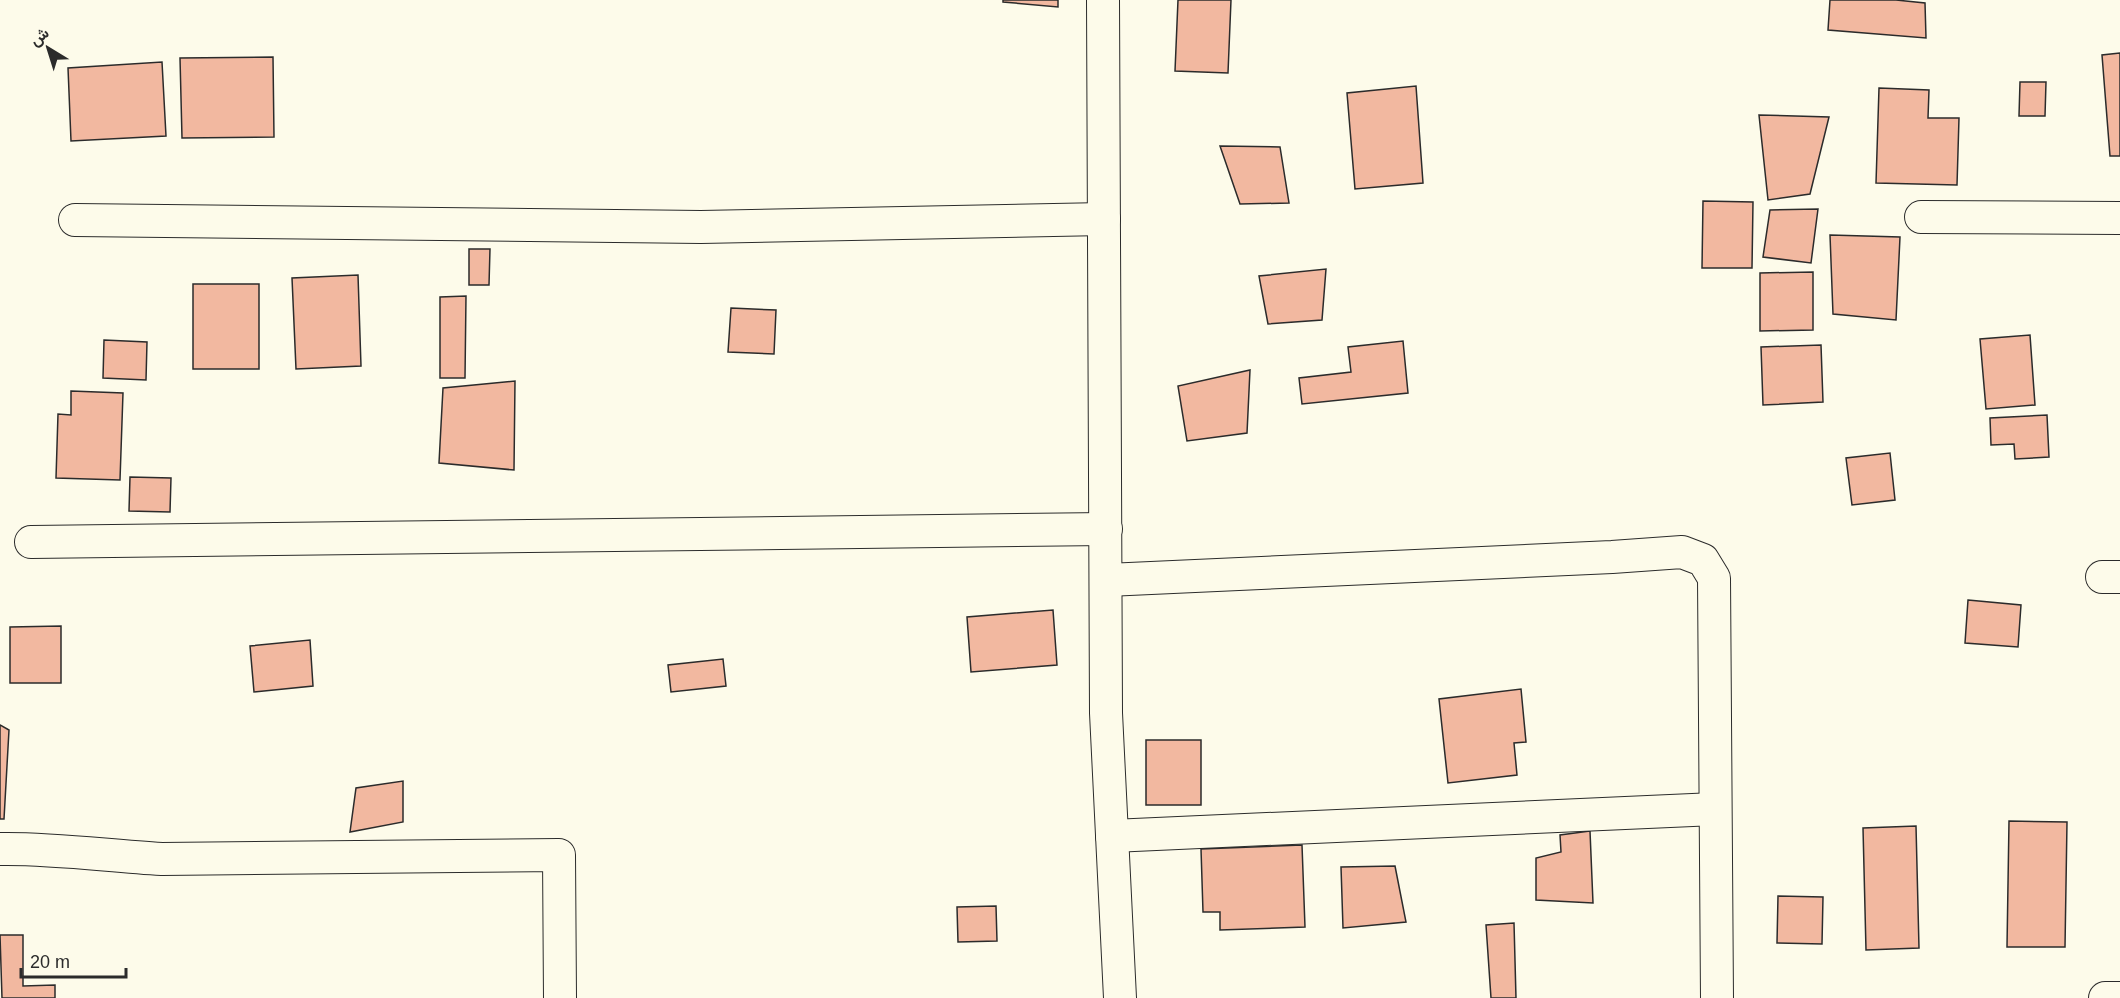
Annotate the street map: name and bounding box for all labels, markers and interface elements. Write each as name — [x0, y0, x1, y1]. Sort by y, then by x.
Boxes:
north arrow — [18, 18, 78, 78]
text: ش — [26, 24, 53, 50]
scale bar — [21, 941, 126, 979]
text: 20 m — [30, 952, 70, 972]

